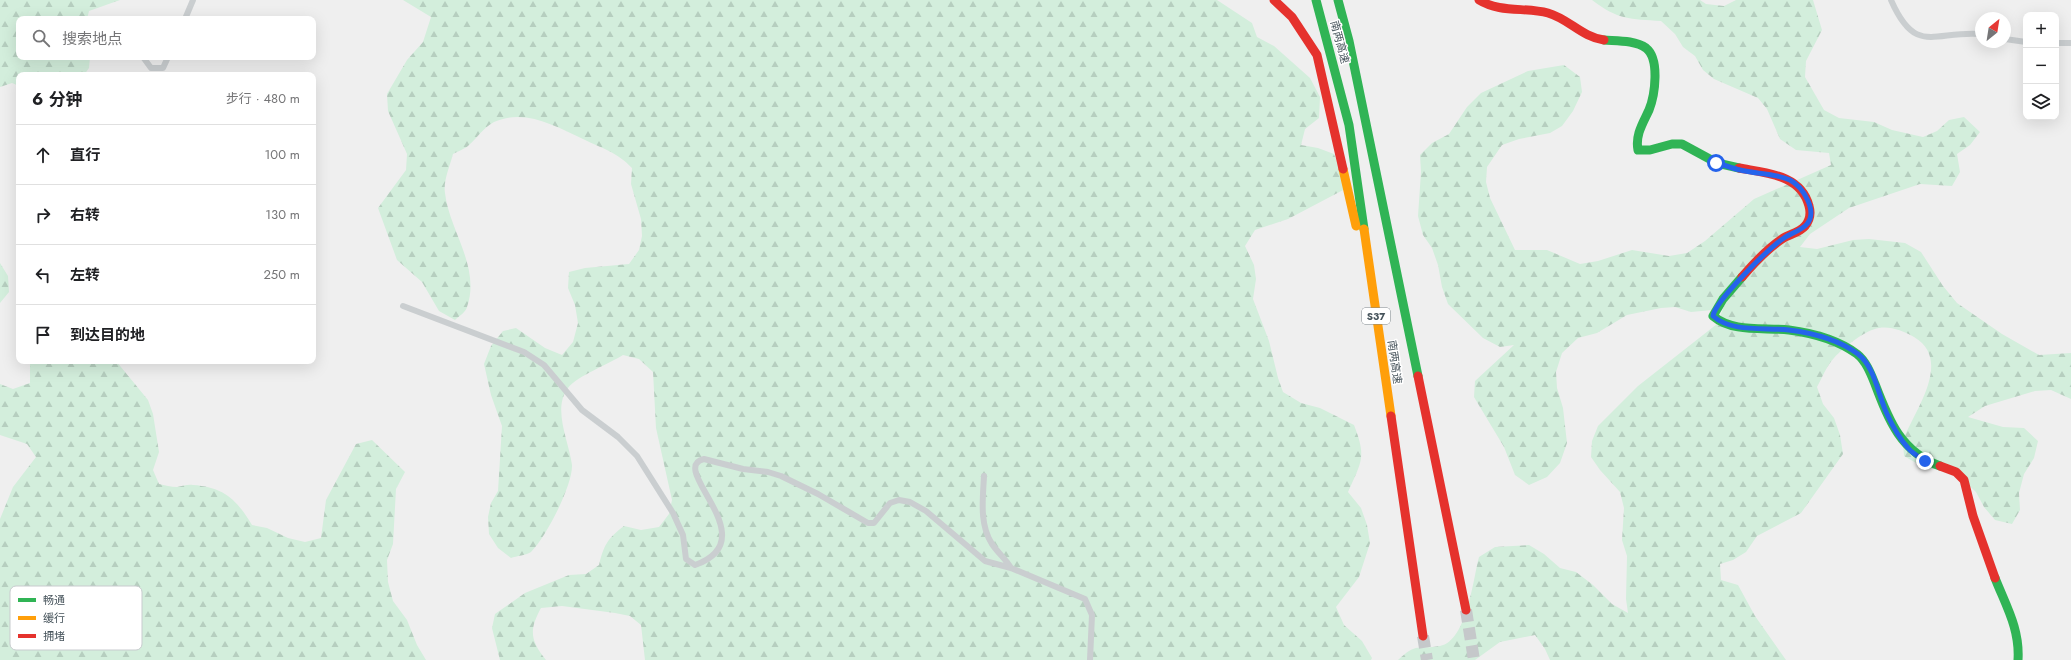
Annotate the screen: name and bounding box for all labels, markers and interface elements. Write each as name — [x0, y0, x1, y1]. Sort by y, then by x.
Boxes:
north arrow — [1975, 12, 2011, 48]
map controls — [2023, 12, 2059, 120]
button: + — [2023, 12, 2059, 48]
search box — [16, 16, 316, 60]
street label: 南两高速 — [1327, 19, 1353, 65]
icon: search — [30, 27, 52, 49]
text: 搜索地点 — [62, 28, 122, 50]
button: − — [2023, 48, 2059, 84]
button: layers — [2023, 84, 2059, 120]
text: 6 分钟 — [32, 87, 82, 111]
text: 步行 · 480 m — [226, 89, 300, 108]
icon: ahead — [32, 144, 54, 166]
text: 直行 — [70, 144, 100, 166]
text: 100 m — [265, 145, 300, 164]
route start — [1707, 154, 1725, 172]
icon: right — [32, 204, 54, 226]
text: 右转 — [70, 204, 100, 226]
text: 130 m — [265, 205, 300, 224]
icon: left — [32, 264, 54, 286]
text: 左转 — [70, 264, 100, 286]
text: 250 m — [263, 265, 300, 284]
road number: S37 — [1362, 308, 1390, 324]
icon: arrive — [32, 324, 54, 346]
text: 到达目的地 — [70, 324, 145, 346]
street label: 南两高速 — [1384, 339, 1406, 385]
route end — [1916, 452, 1934, 470]
legend — [10, 586, 142, 650]
text: 畅通 — [43, 592, 65, 608]
text: 缓行 — [43, 610, 65, 626]
text: 拥堵 — [43, 628, 65, 644]

